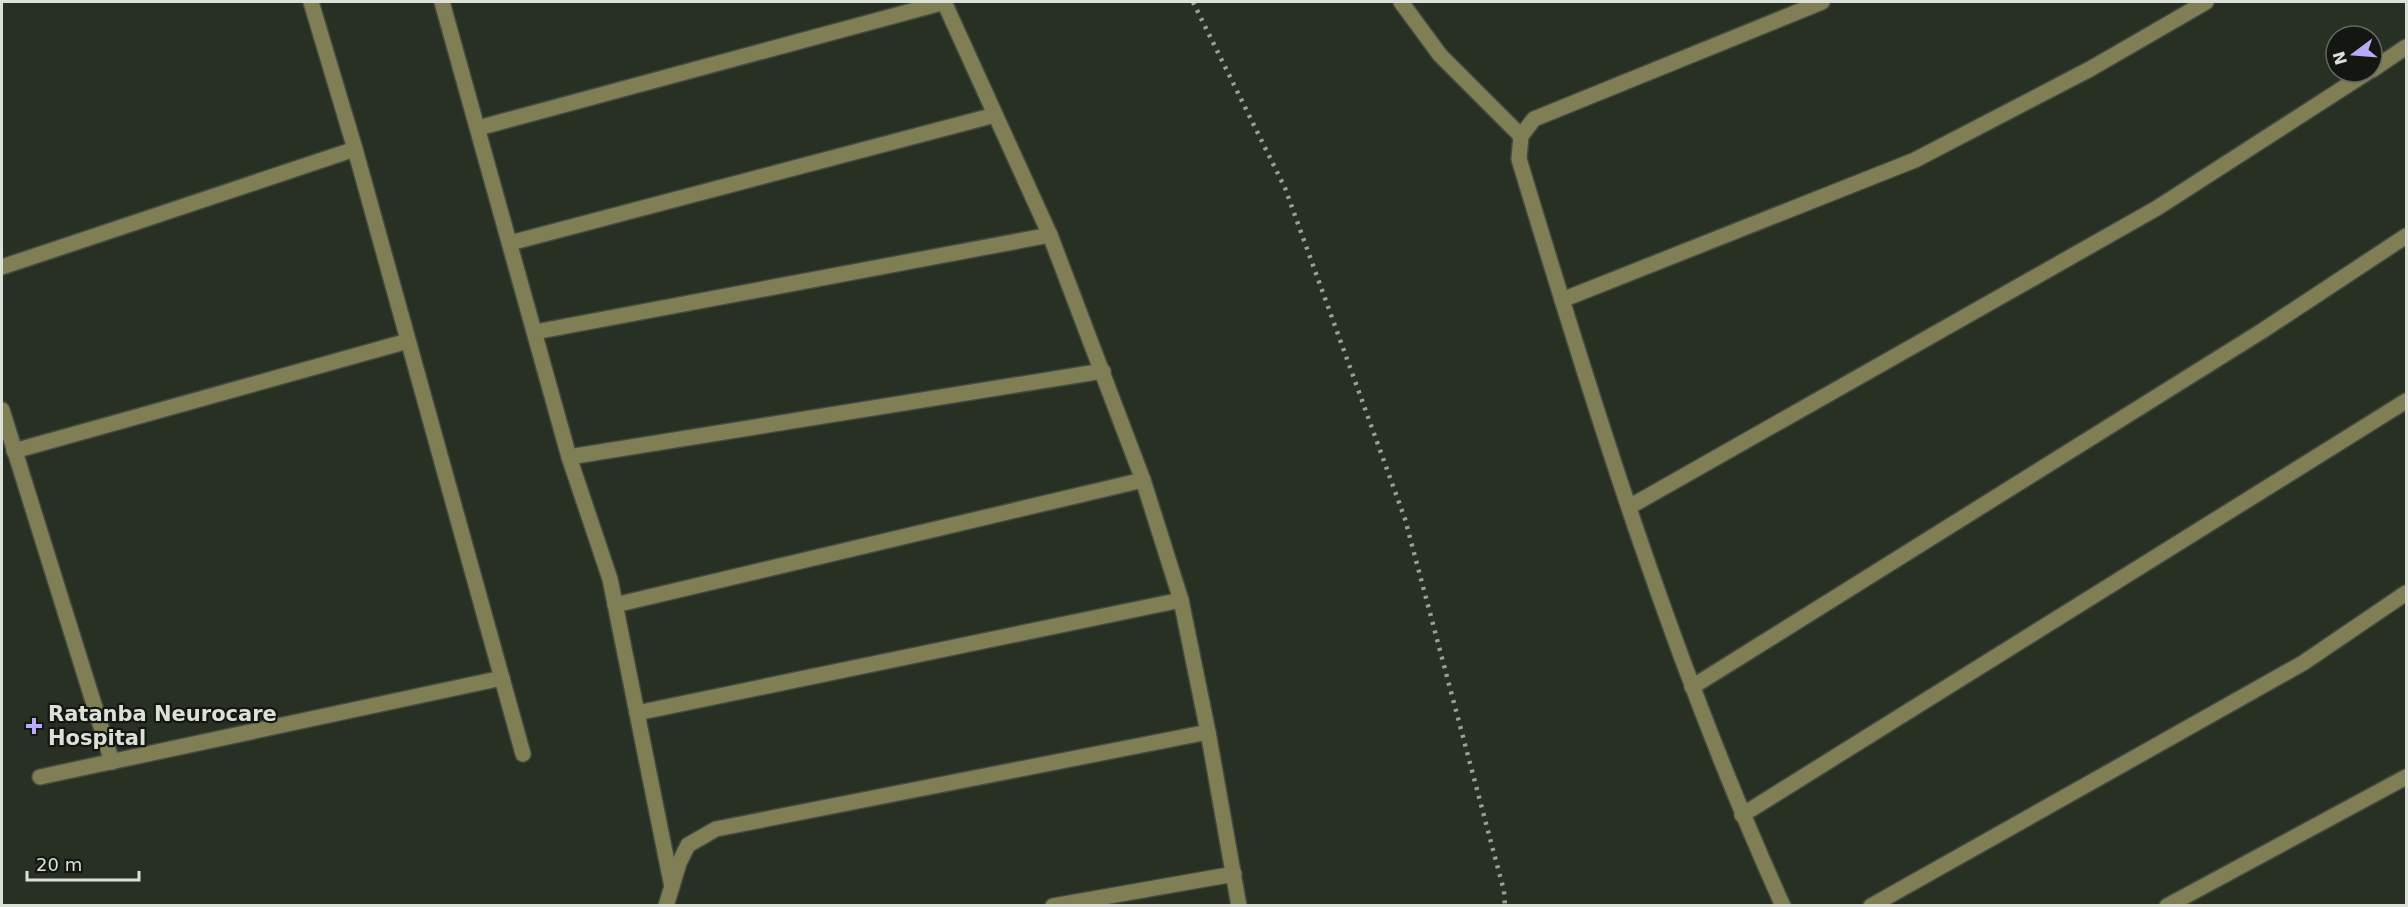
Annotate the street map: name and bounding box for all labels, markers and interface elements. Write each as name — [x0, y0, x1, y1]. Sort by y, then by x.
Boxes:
north arrow — [2324, 24, 2384, 84]
text: N — [2329, 49, 2351, 67]
place label: Ratanba Neurocare Hospital — [48, 702, 277, 750]
marker: Ratanba Neurocare Hospital — [25, 717, 43, 735]
scale bar — [27, 844, 140, 882]
text: 20 m — [36, 854, 82, 875]

